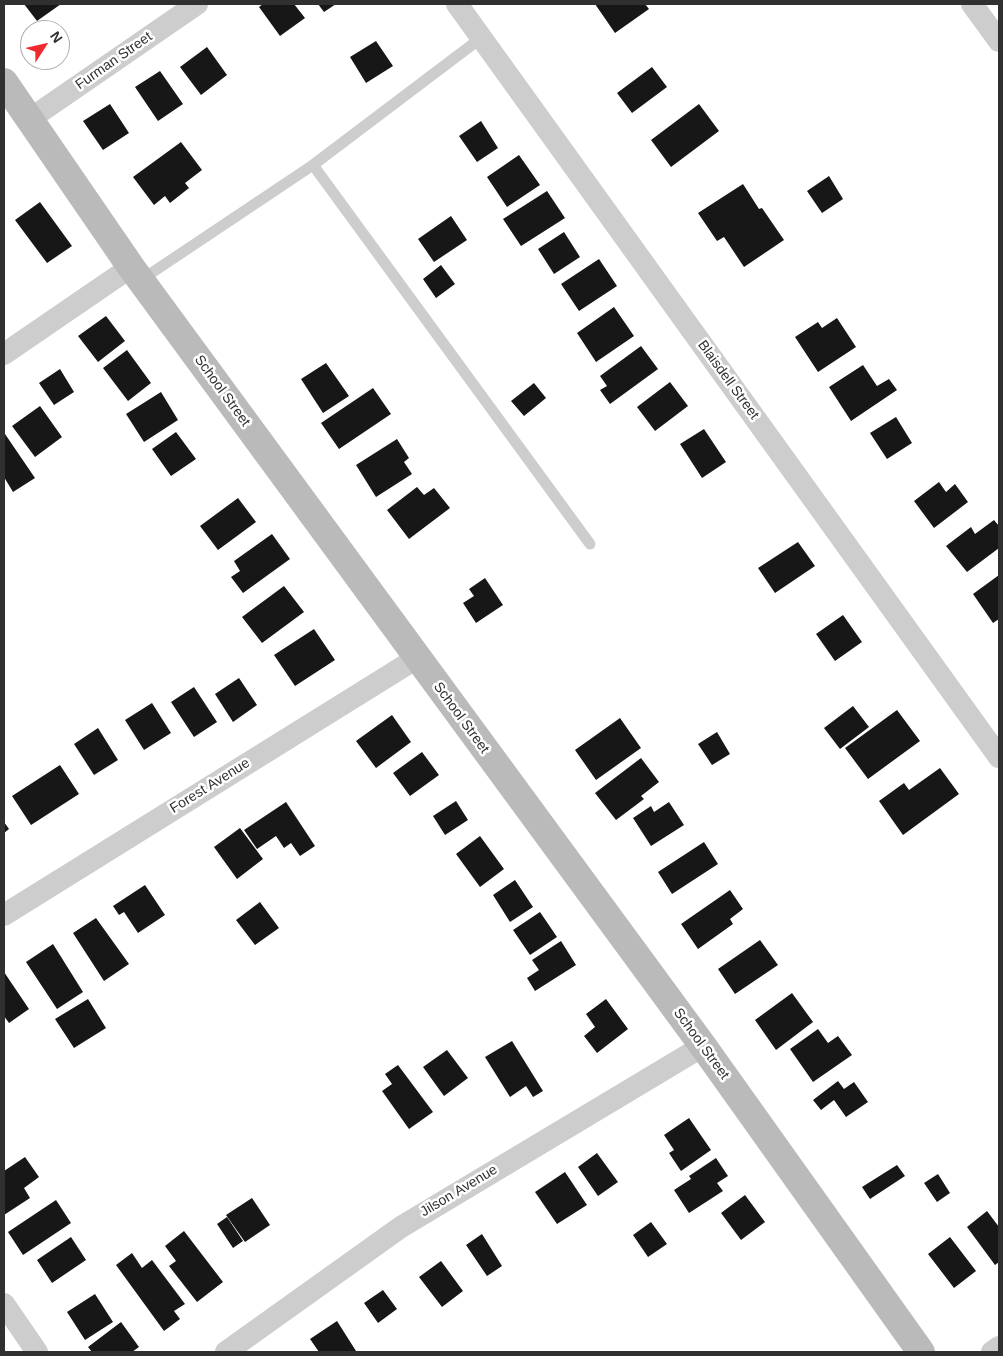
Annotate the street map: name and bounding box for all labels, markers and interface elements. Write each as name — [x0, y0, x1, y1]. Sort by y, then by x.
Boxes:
north arrow — [20, 20, 70, 70]
text: N — [47, 28, 66, 46]
street label: Furman Street — [73, 28, 155, 94]
street label: Blaisdell Street — [694, 337, 762, 423]
street label: School Street — [191, 352, 253, 430]
street label: School Street — [430, 679, 492, 757]
street label: Forest Avenue — [167, 755, 253, 817]
street label: School Street — [670, 1005, 732, 1083]
street label: Jilson Avenue — [417, 1161, 501, 1221]

